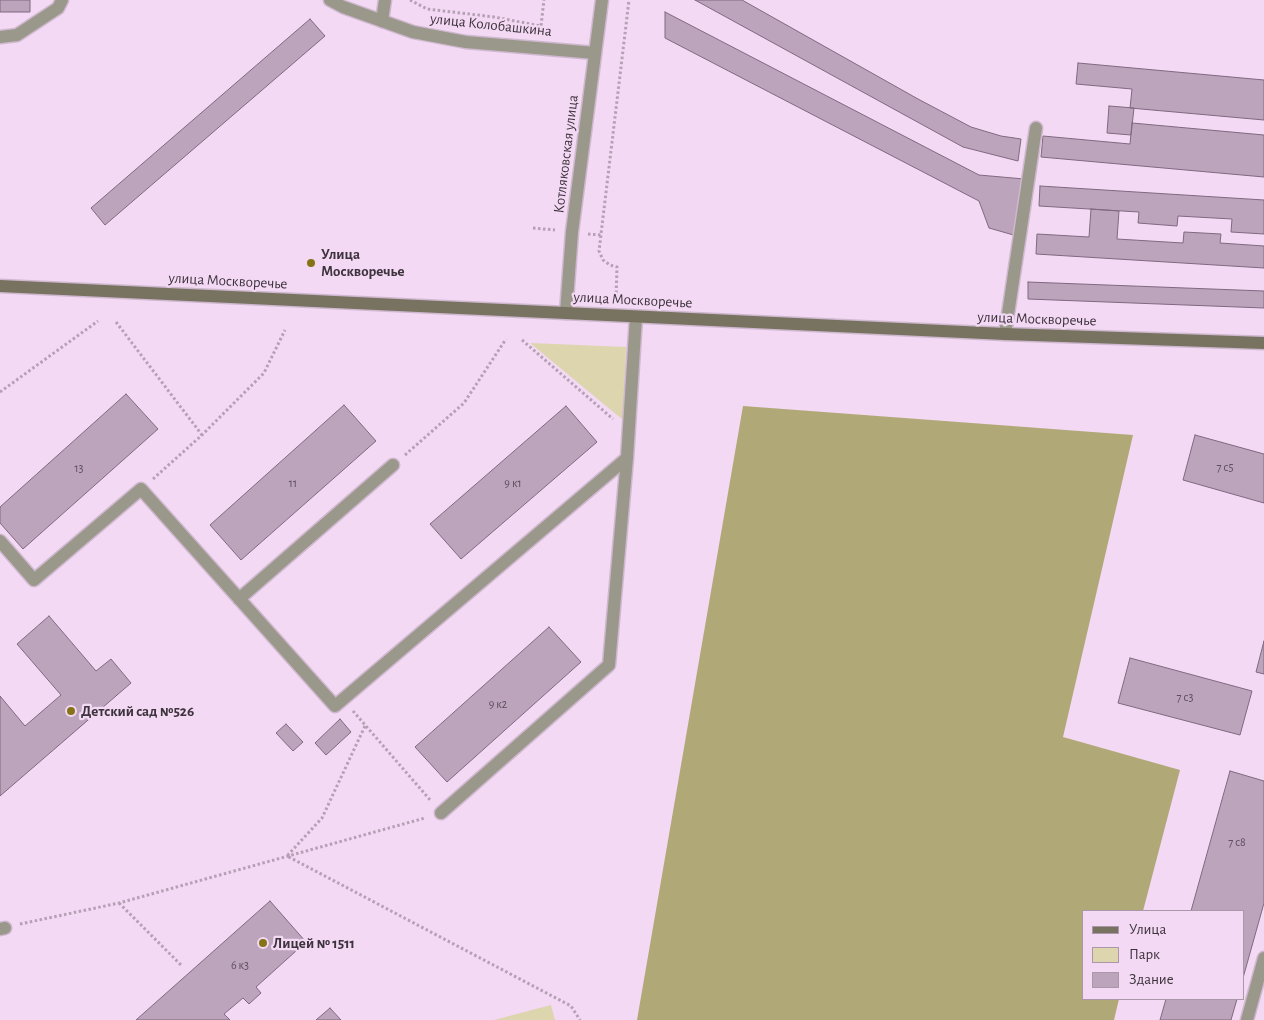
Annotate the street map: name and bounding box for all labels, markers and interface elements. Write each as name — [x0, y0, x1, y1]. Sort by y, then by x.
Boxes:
street label: улица Колобашкина — [429, 10, 553, 40]
street label: Котляковская улица — [550, 94, 582, 214]
place label: Улица Москворечье — [321, 245, 405, 280]
marker: Улица Москворечье — [305, 257, 317, 269]
street label: улица Москворечье — [168, 269, 288, 293]
street label: улица Москворечье — [573, 288, 693, 312]
street label: улица Москворечье — [977, 308, 1097, 330]
house number: 7 с5 — [1217, 460, 1233, 474]
house number: 13 — [74, 461, 84, 475]
house number: 11 — [289, 476, 297, 490]
house number: 9 к1 — [504, 476, 522, 490]
house number: 7 с3 — [1177, 690, 1193, 704]
house number: 9 к2 — [489, 697, 507, 711]
place label: Детский сад №526 — [81, 702, 194, 720]
marker: Детский сад №526 — [65, 705, 77, 717]
house number: 7 с8 — [1228, 835, 1246, 849]
legend — [1082, 910, 1244, 1000]
text: Улица — [1129, 922, 1166, 937]
place label: Лицей № 1511 — [273, 934, 355, 952]
marker: Лицей № 1511 — [257, 937, 269, 949]
text: Парк — [1129, 947, 1160, 962]
house number: 6 к3 — [231, 958, 249, 972]
text: Здание — [1129, 972, 1174, 987]

